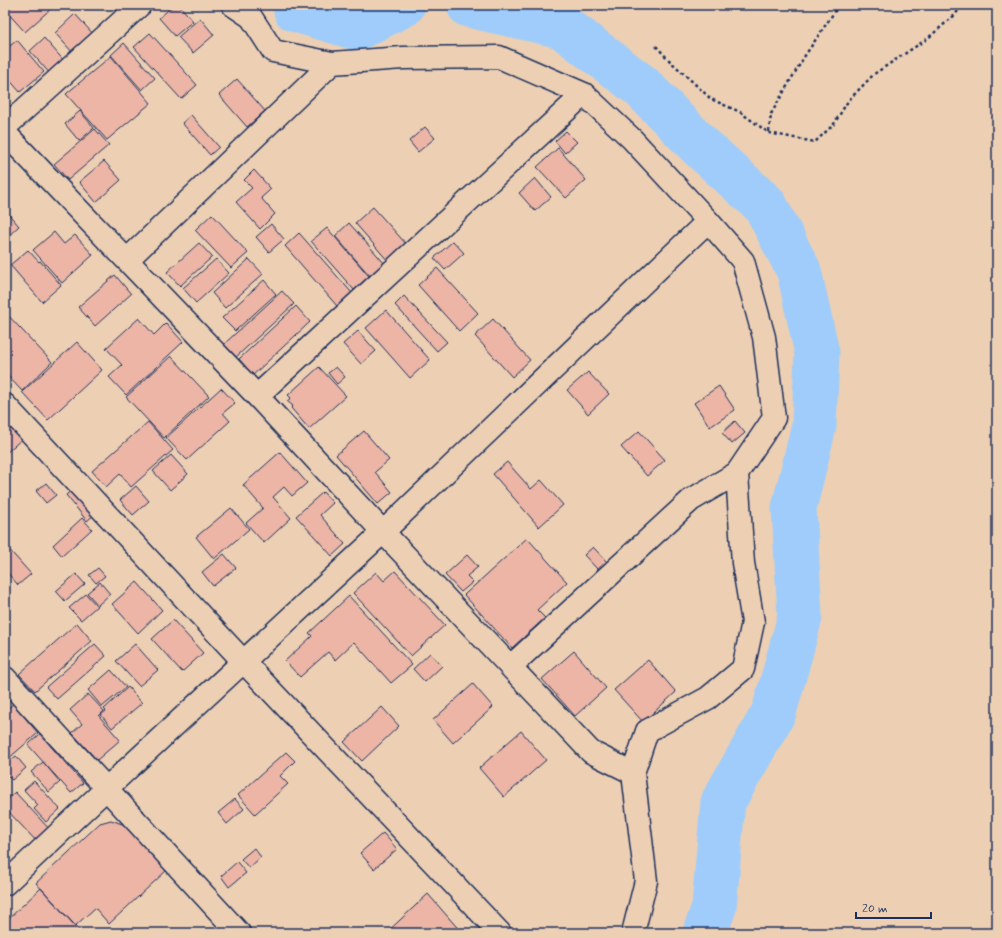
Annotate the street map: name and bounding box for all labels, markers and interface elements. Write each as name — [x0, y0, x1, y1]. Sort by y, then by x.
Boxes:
scale bar — [856, 894, 931, 920]
text: 20 m — [862, 901, 888, 917]

